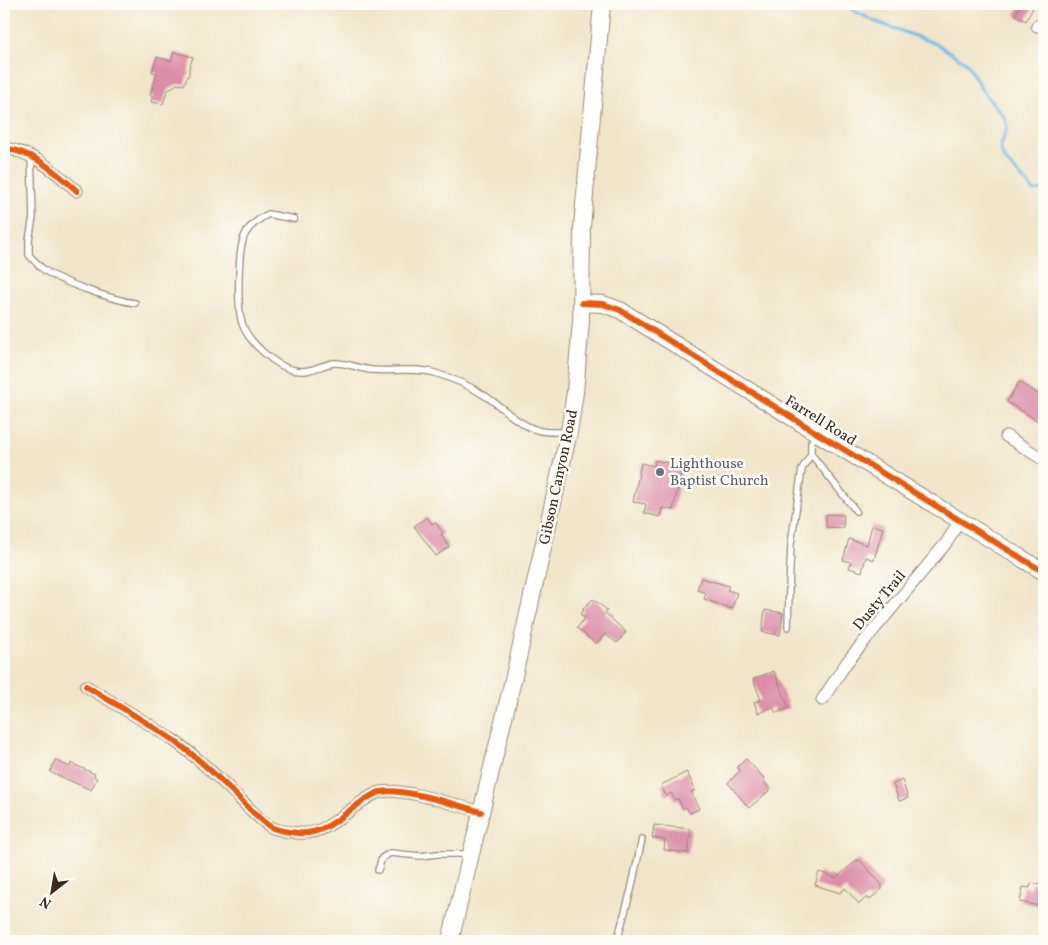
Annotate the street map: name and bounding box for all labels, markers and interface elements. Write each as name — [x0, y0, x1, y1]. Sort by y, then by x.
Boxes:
street label: Farrell Road — [780, 391, 860, 452]
street label: Gibson Canyon Road — [535, 408, 584, 547]
place label: Lighthouse Baptist Church — [670, 454, 769, 492]
marker: Lighthouse Baptist Church — [654, 466, 666, 478]
street label: Dusty Trail — [849, 567, 911, 635]
north arrow — [28, 868, 78, 918]
text: N — [37, 891, 55, 913]

